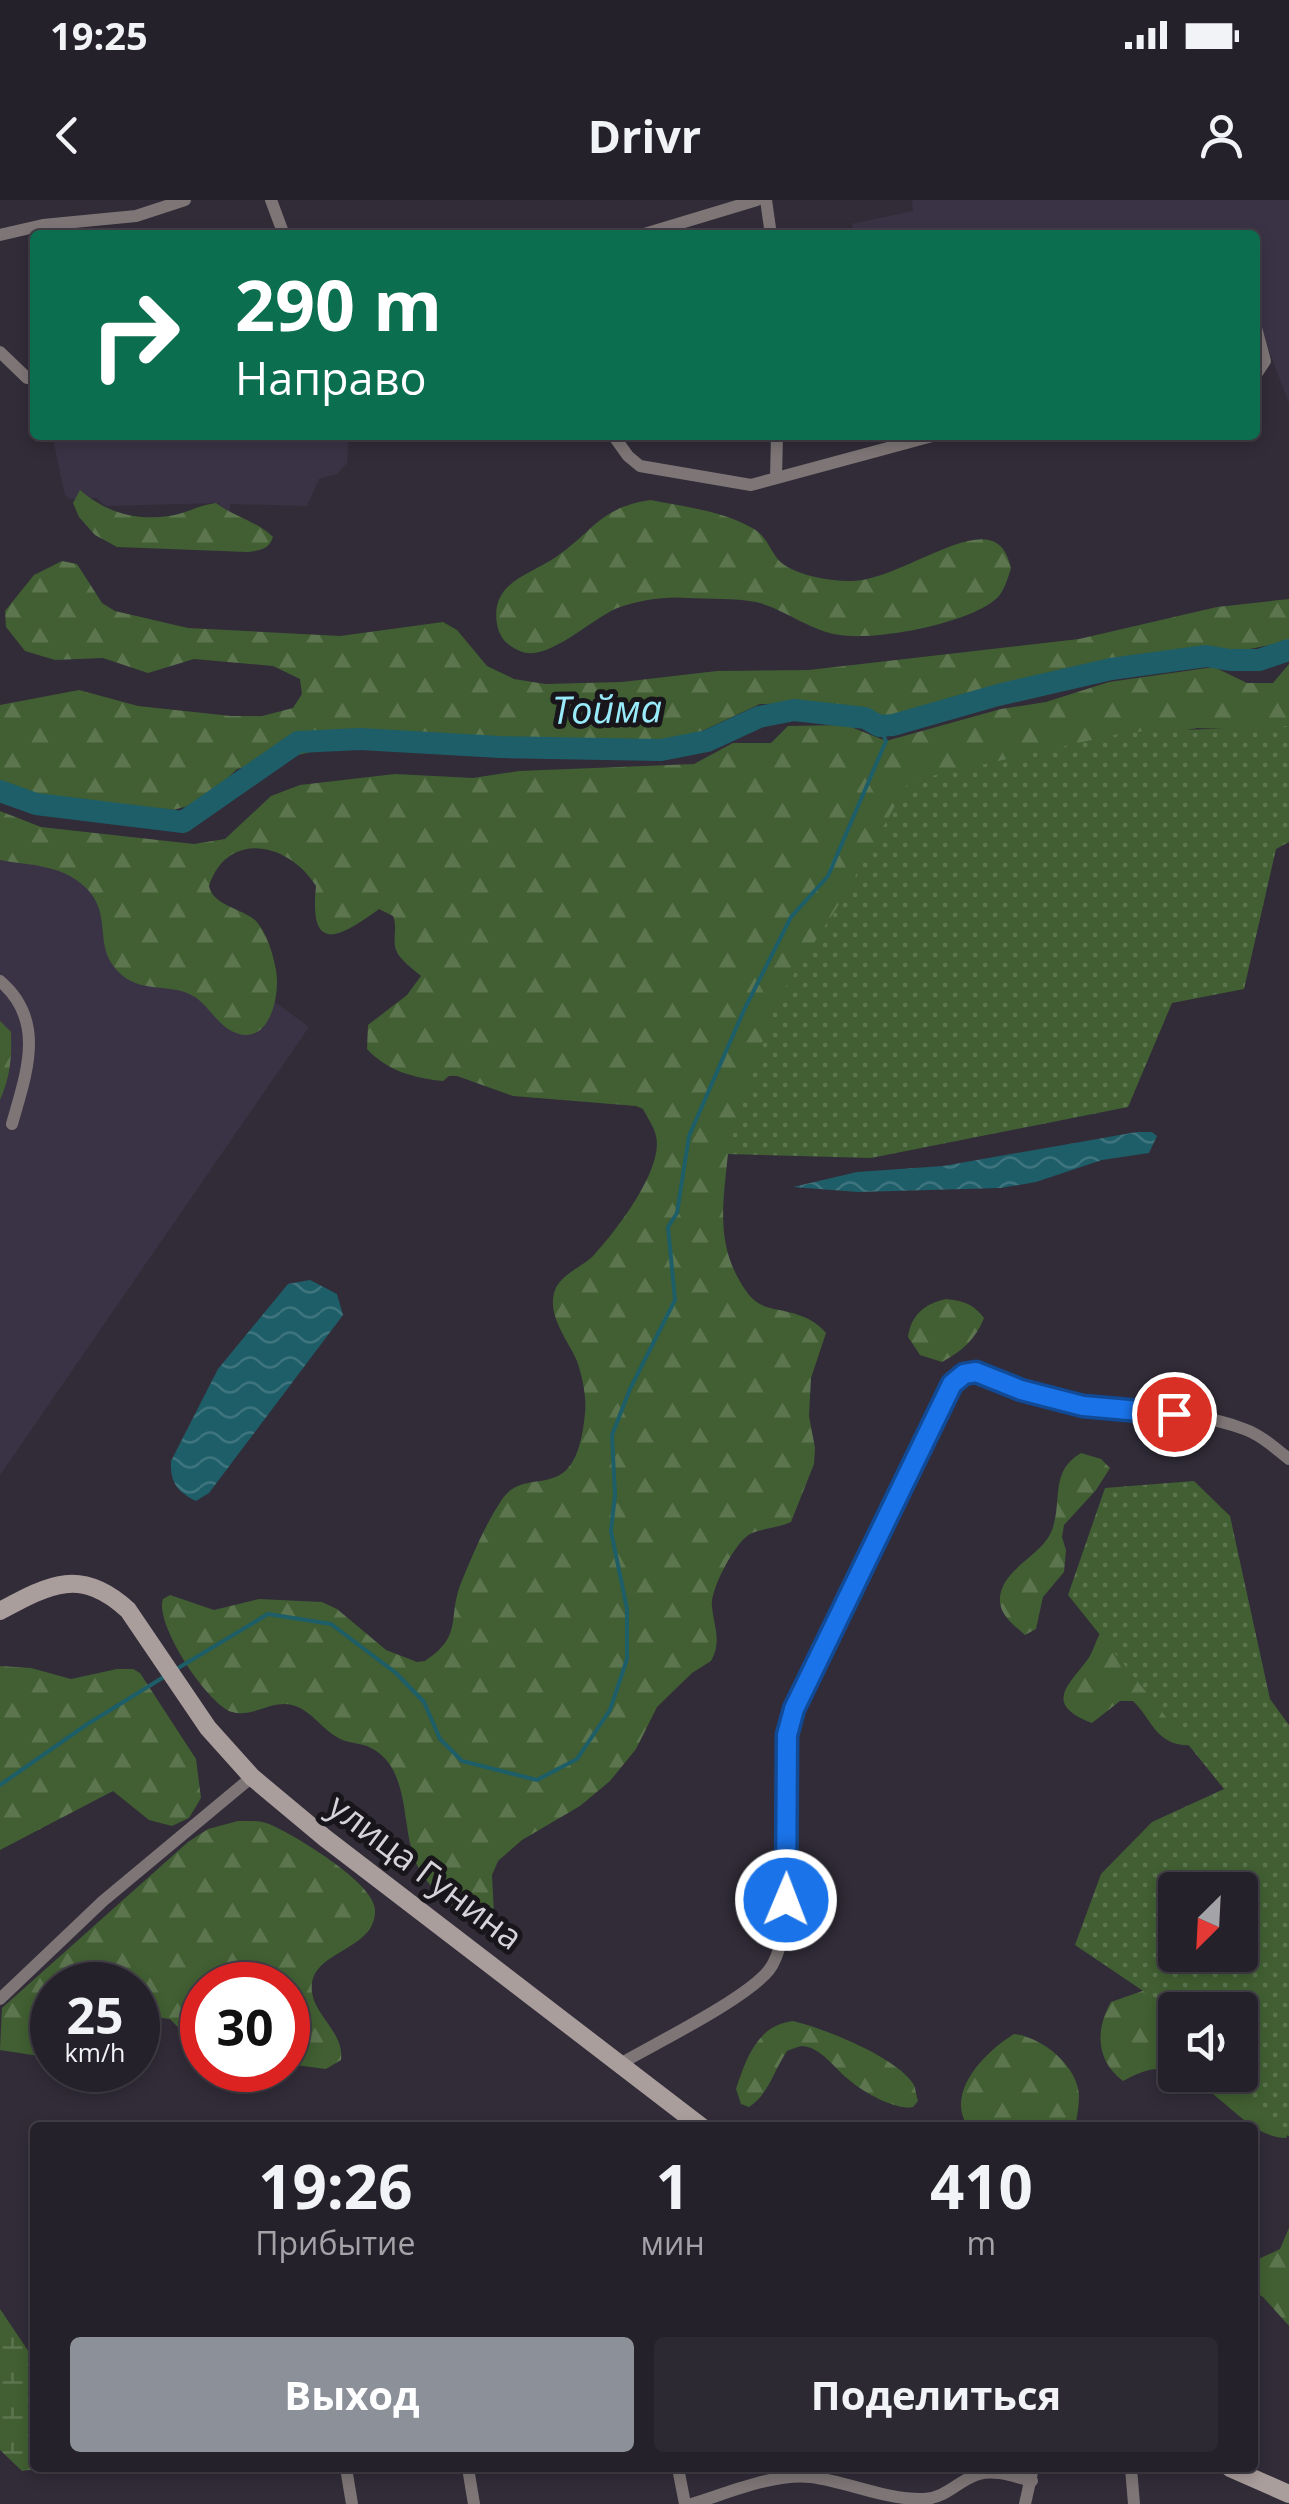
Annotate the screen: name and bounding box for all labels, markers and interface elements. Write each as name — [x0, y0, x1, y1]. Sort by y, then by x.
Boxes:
text: 19:25 — [50, 9, 148, 61]
text: Drivr — [588, 105, 701, 166]
icon: back — [40, 108, 95, 163]
icon: person — [1194, 108, 1249, 163]
text: 290 m — [235, 256, 442, 352]
icon: right — [70, 270, 200, 400]
text: Направо — [235, 347, 427, 408]
water label: Тойма — [551, 681, 662, 735]
pin — [1132, 1372, 1217, 1457]
icon: arrive — [1147, 1387, 1202, 1442]
street label: улица Гунина — [319, 1782, 533, 1959]
position arrow — [734, 1848, 838, 1952]
north arrow — [1158, 1872, 1258, 1972]
map controls — [1158, 1872, 1258, 2092]
speed limit sign: 30 — [180, 1962, 310, 2092]
text: 25 — [66, 1981, 124, 2049]
button: sound — [1158, 1992, 1258, 2092]
text: km/h — [65, 2035, 125, 2069]
text: 19:26 — [258, 2145, 412, 2227]
text: 1 — [655, 2145, 690, 2227]
text: 410 — [930, 2145, 1033, 2227]
text: Прибытие — [255, 2221, 415, 2264]
text: мин — [641, 2221, 705, 2264]
text: m — [967, 2221, 996, 2264]
button: Выход — [70, 2337, 634, 2452]
button: Поделиться — [654, 2337, 1218, 2452]

